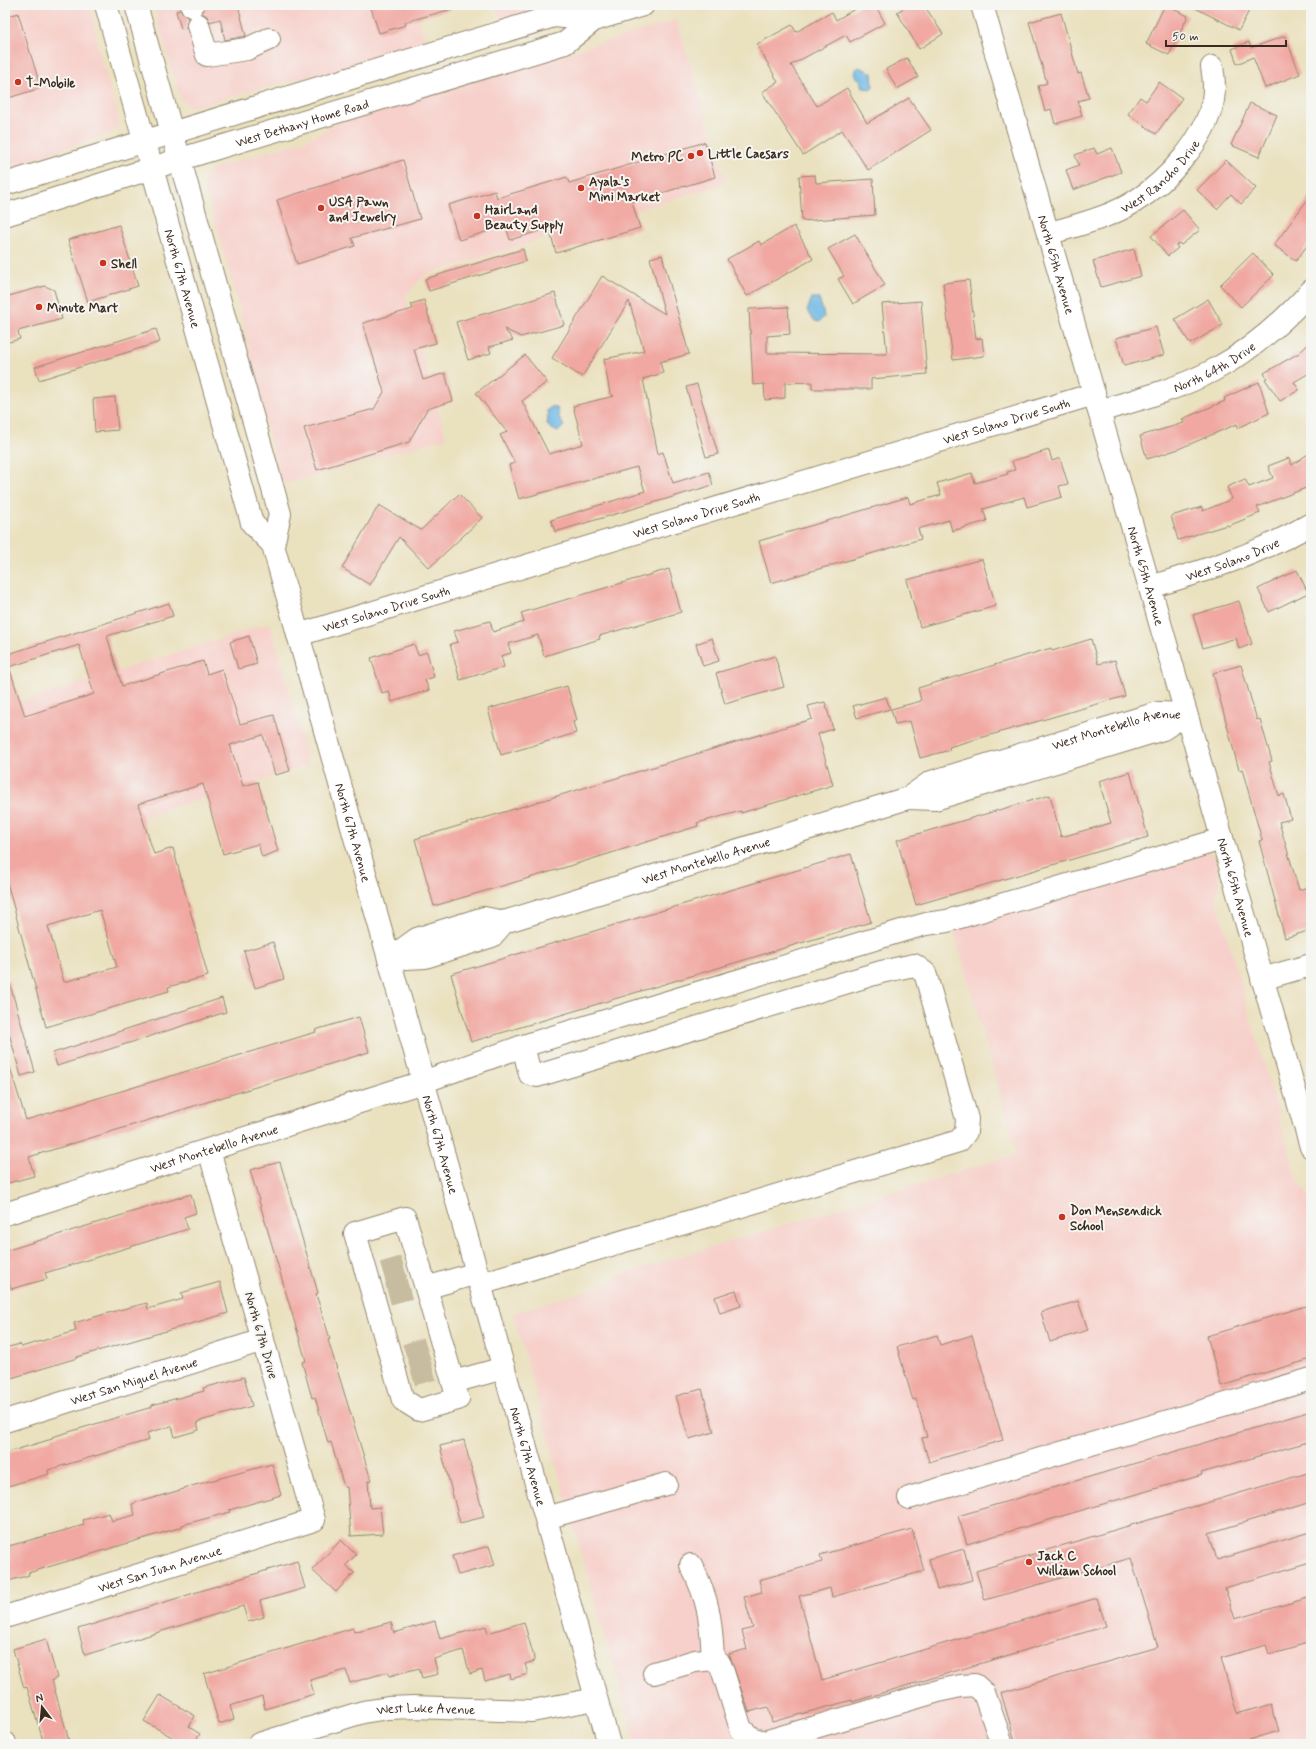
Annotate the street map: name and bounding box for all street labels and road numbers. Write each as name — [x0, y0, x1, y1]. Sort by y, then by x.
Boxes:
street label: West Bethany Home Road — [233, 96, 371, 152]
street label: West Rancho Drive — [1118, 136, 1205, 218]
street label: North 65th Avenue — [1033, 213, 1078, 317]
street label: North 67th Avenue — [160, 227, 204, 330]
street label: North 64th Drive — [1171, 339, 1260, 397]
street label: West Solano Drive South — [941, 395, 1072, 449]
street label: West Solano Drive South — [631, 489, 762, 543]
street label: North 65th Avenue — [1123, 525, 1167, 628]
street label: West Solano Drive — [1184, 535, 1283, 586]
street label: West Solano Drive South — [321, 583, 452, 637]
street label: West Montebello Avenue — [1050, 706, 1181, 755]
street label: North 67th Avenue — [330, 781, 374, 884]
street label: West Montebello Avenue — [640, 834, 773, 889]
street label: North 65th Avenue — [1212, 836, 1257, 939]
street label: North 67th Avenue — [418, 1093, 461, 1196]
street label: West Montebello Avenue — [148, 1121, 281, 1178]
street label: North 67th Drive — [240, 1290, 281, 1381]
street label: West San Miguel Avenue — [68, 1354, 200, 1410]
street label: North 67th Avenue — [505, 1405, 549, 1508]
street label: West San Juan Avenue — [96, 1542, 224, 1597]
street label: West Luke Avenue — [375, 1700, 476, 1720]

